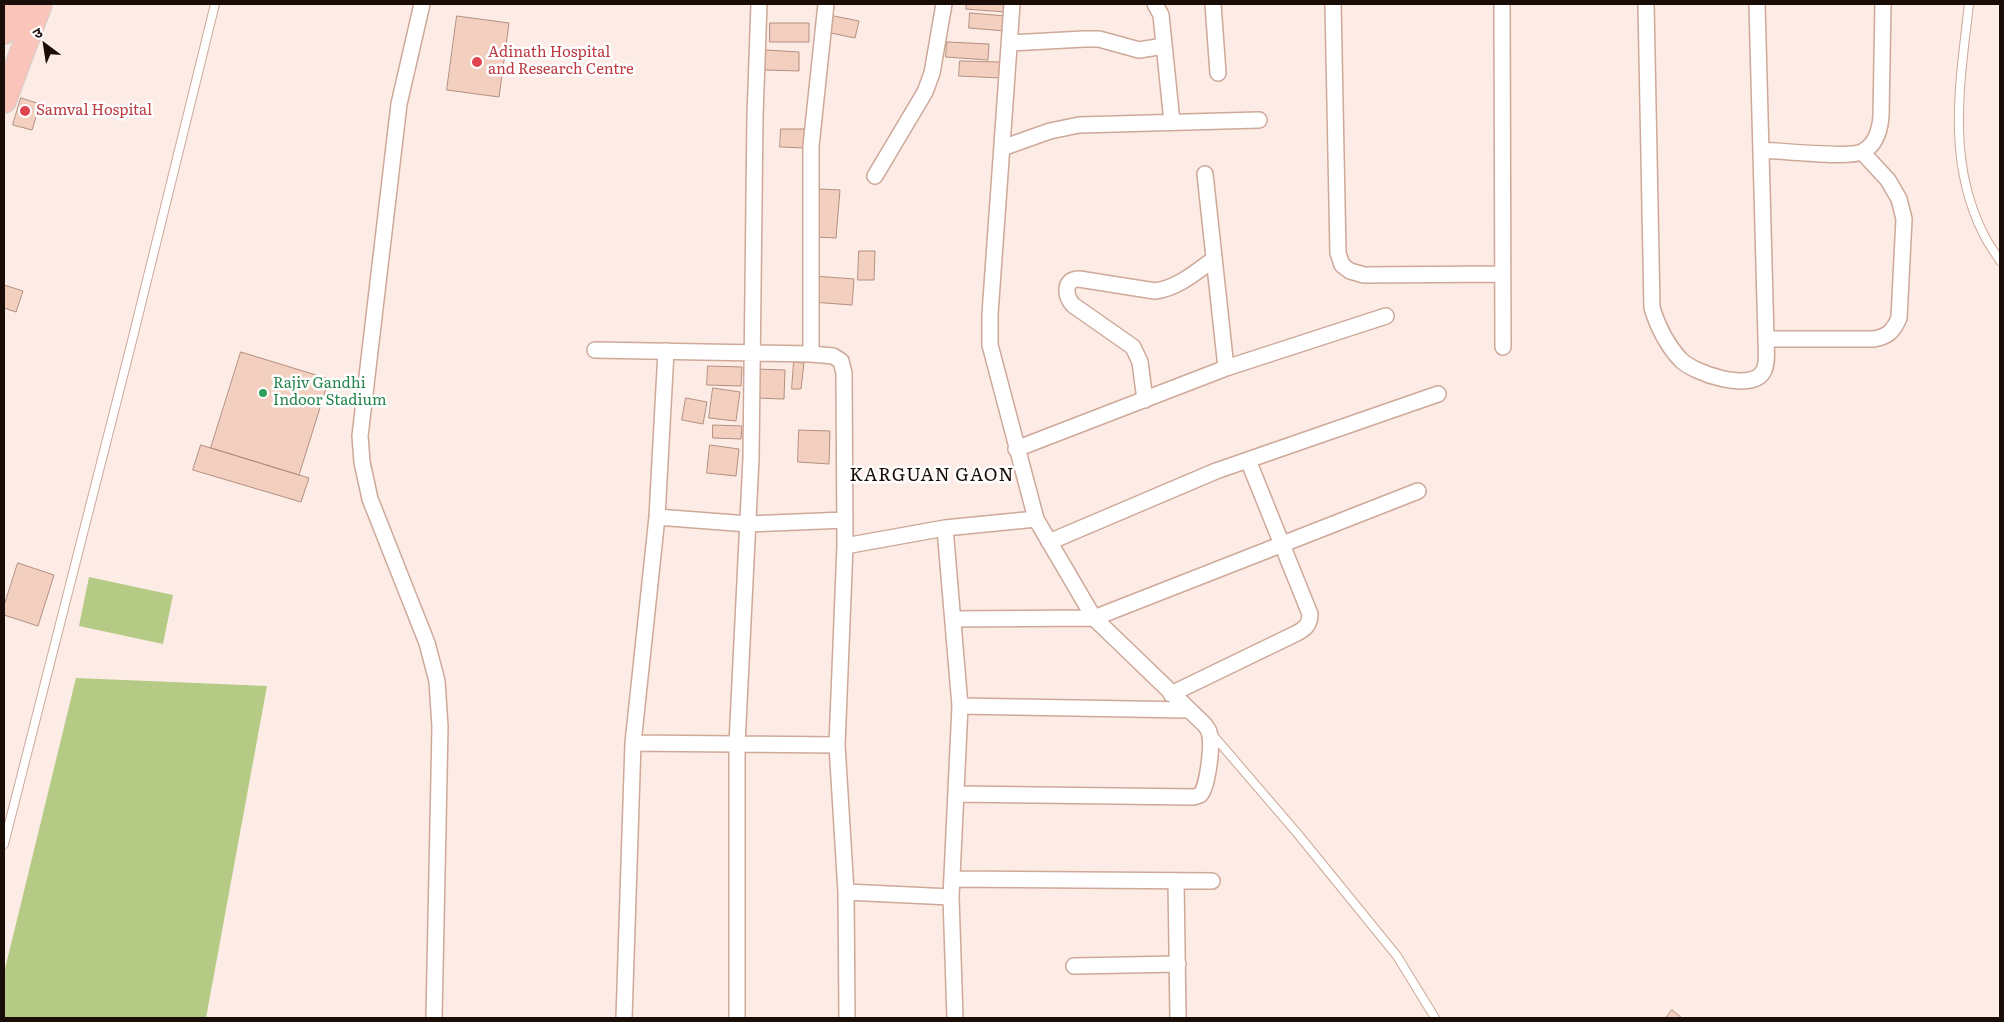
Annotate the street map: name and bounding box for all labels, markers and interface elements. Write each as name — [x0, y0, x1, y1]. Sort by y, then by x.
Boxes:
north arrow — [20, 20, 70, 70]
text: उ — [29, 21, 46, 43]
place label: Adinath Hospital and Research Centre — [488, 44, 634, 79]
marker: Adinath Hospital and Research Centre — [470, 55, 484, 69]
place label: Samval Hospital — [36, 102, 152, 120]
marker: Samval Hospital — [18, 104, 32, 118]
place label: Rajiv Gandhi Indoor Stadium — [273, 375, 386, 410]
marker: Rajiv Gandhi Indoor Stadium — [257, 387, 269, 399]
district label: KARGUAN GAON — [848, 465, 1016, 487]

